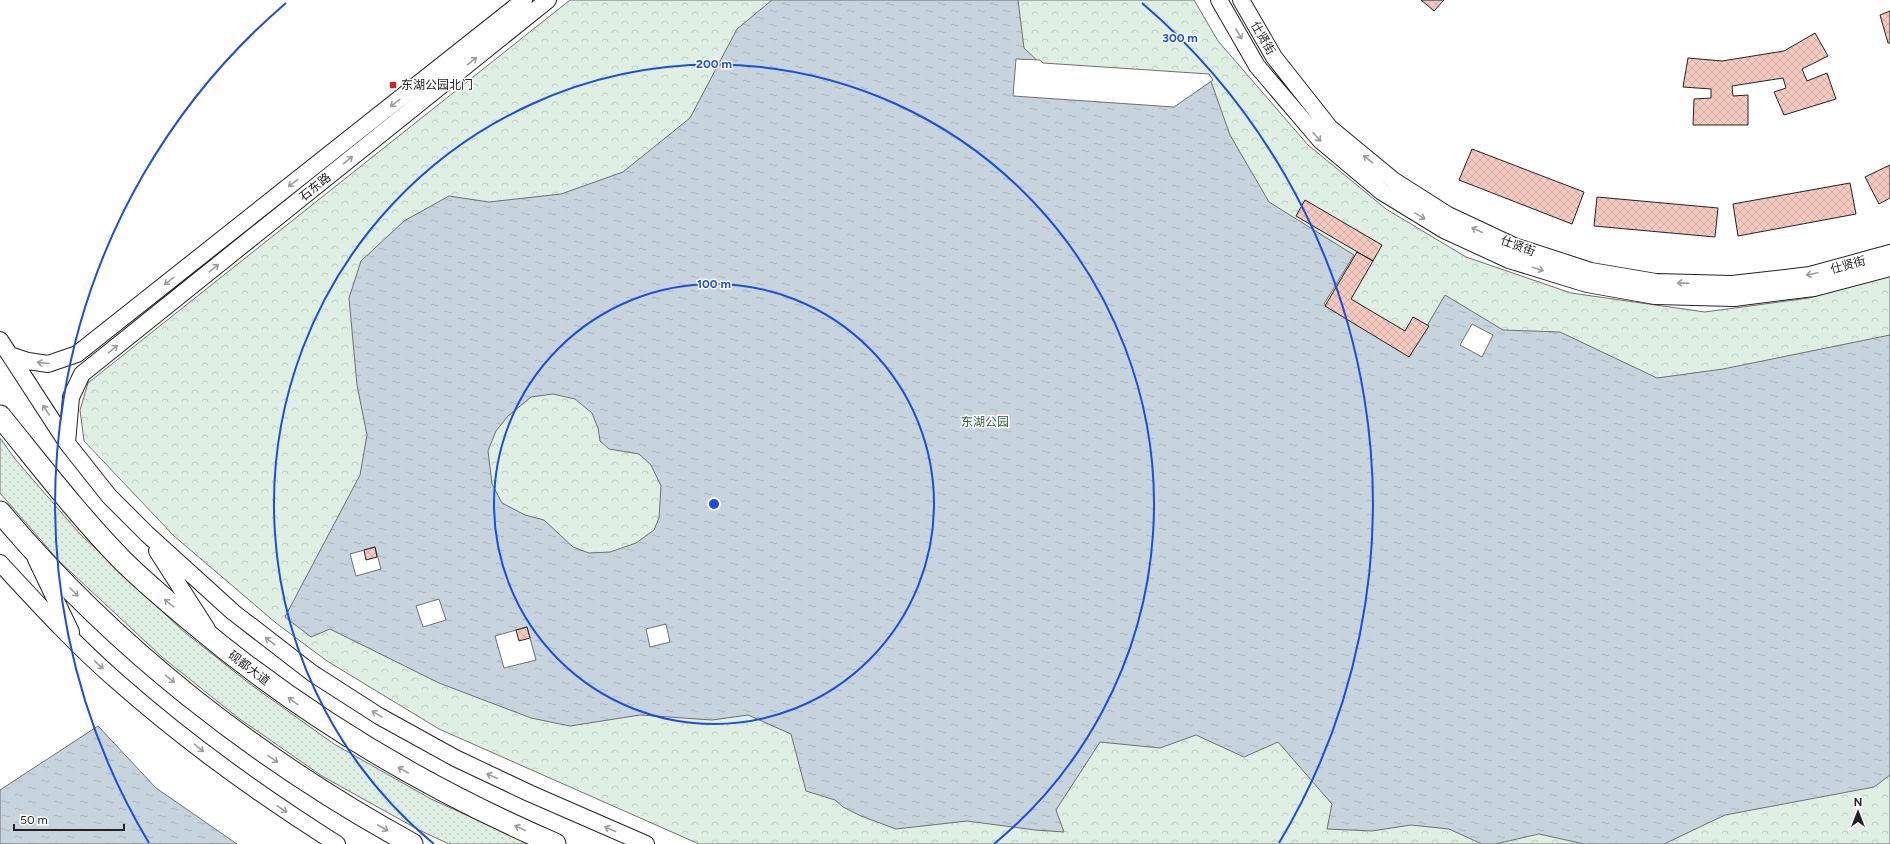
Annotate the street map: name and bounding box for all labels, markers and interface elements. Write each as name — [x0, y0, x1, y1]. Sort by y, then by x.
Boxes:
street label: 仕贤街 — [1248, 19, 1278, 57]
one-way arrow — [1235, 28, 1243, 40]
text: 300 m — [1162, 31, 1198, 45]
one-way arrow — [466, 57, 477, 66]
text: 200 m — [696, 57, 732, 71]
place label: 东湖公园北门 — [401, 78, 473, 92]
marker: 东湖公园北门 — [388, 80, 398, 90]
one-way arrow — [390, 99, 401, 107]
one-way arrow — [1312, 132, 1322, 142]
one-way arrow — [1363, 155, 1374, 164]
one-way arrow — [343, 156, 354, 165]
street label: 石东路 — [297, 170, 333, 204]
one-way arrow — [288, 179, 299, 188]
one-way arrow — [1414, 212, 1426, 220]
one-way arrow — [1471, 226, 1483, 233]
street label: 仕贤街 — [1499, 233, 1537, 259]
street label: 仕贤街 — [1829, 254, 1867, 276]
one-way arrow — [209, 263, 220, 272]
one-way arrow — [1531, 266, 1544, 273]
one-way arrow — [1806, 270, 1819, 278]
one-way arrow — [164, 277, 175, 286]
text: 100 m — [697, 277, 731, 291]
one-way arrow — [1677, 279, 1690, 287]
one-way arrow — [107, 345, 118, 354]
one-way arrow — [37, 359, 50, 367]
one-way arrow — [41, 405, 50, 416]
park label: 东湖公园 — [961, 415, 1009, 429]
centre of rings — [707, 497, 721, 511]
one-way arrow — [69, 587, 79, 597]
one-way arrow — [164, 598, 175, 607]
one-way arrow — [265, 636, 276, 645]
street label: 砚都大道 — [226, 648, 272, 688]
one-way arrow — [94, 660, 104, 670]
one-way arrow — [164, 675, 175, 684]
one-way arrow — [288, 697, 299, 705]
one-way arrow — [371, 710, 383, 718]
one-way arrow — [193, 744, 204, 753]
one-way arrow — [267, 755, 278, 763]
one-way arrow — [397, 765, 409, 773]
one-way arrow — [486, 772, 498, 779]
north arrow — [1838, 792, 1878, 832]
text: N — [1854, 796, 1862, 809]
one-way arrow — [276, 805, 287, 813]
scale bar — [14, 806, 124, 832]
text: 50 m — [20, 813, 48, 827]
one-way arrow — [377, 824, 389, 832]
one-way arrow — [514, 824, 526, 831]
one-way arrow — [605, 825, 617, 832]

